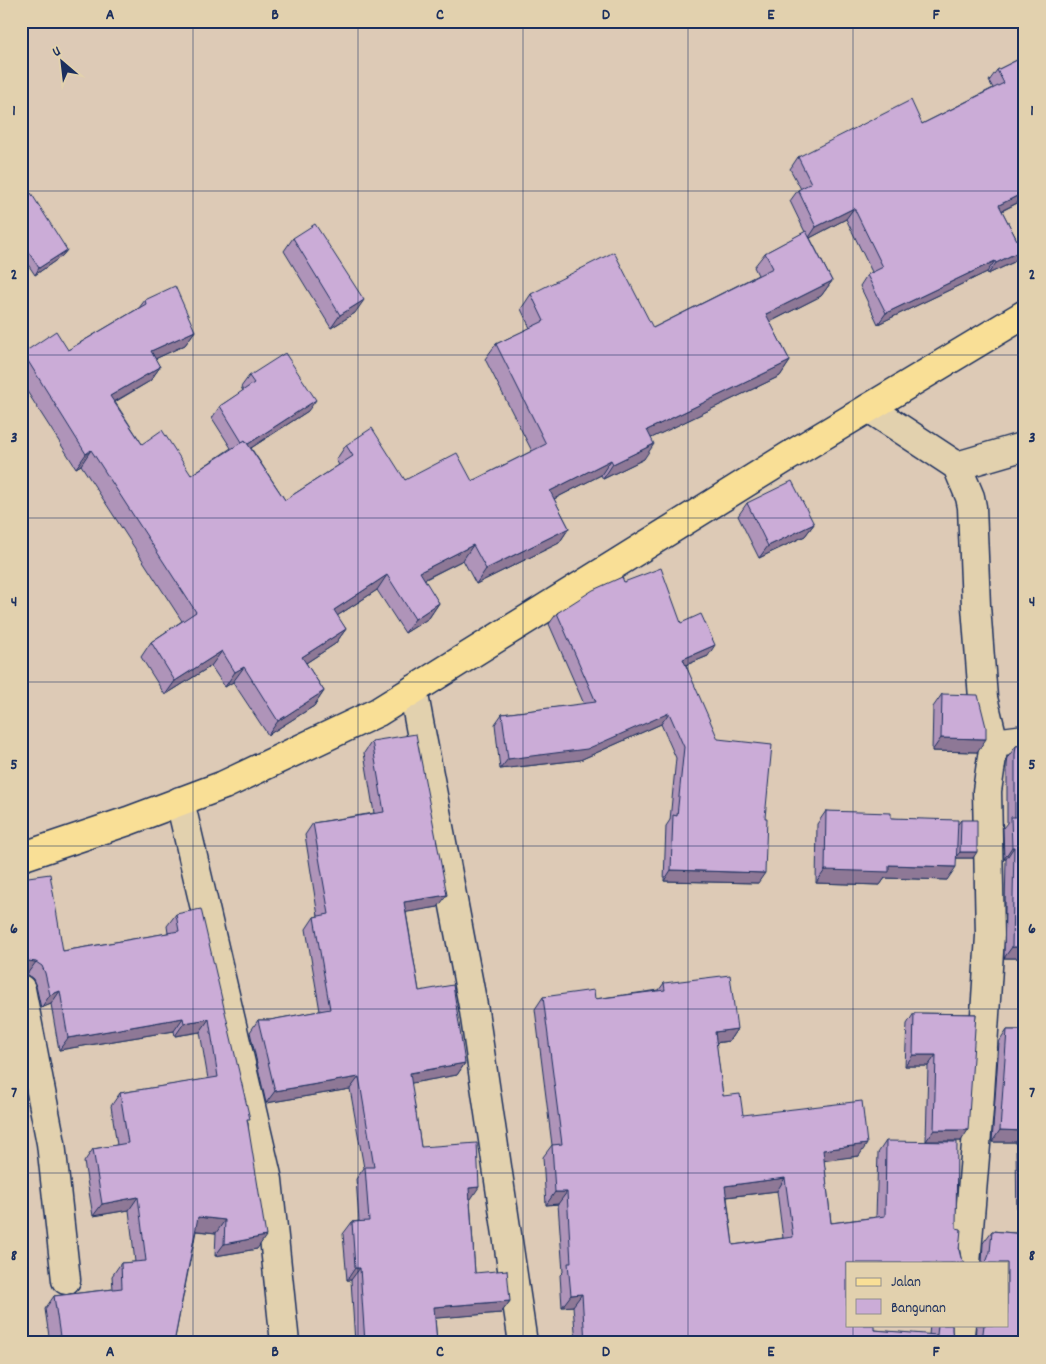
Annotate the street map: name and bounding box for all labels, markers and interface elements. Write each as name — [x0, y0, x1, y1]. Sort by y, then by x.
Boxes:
text: A — [106, 4, 115, 27]
text: B — [271, 4, 279, 27]
text: C — [436, 4, 444, 27]
text: D — [602, 4, 611, 27]
text: E — [767, 4, 775, 27]
text: F — [932, 4, 940, 27]
north arrow — [38, 38, 88, 88]
text: U — [49, 42, 65, 63]
text: 1 — [12, 100, 16, 123]
text: 1 — [1030, 100, 1034, 123]
text: 2 — [11, 264, 18, 287]
text: 2 — [1029, 264, 1036, 287]
text: 3 — [10, 427, 18, 450]
text: 3 — [1028, 427, 1036, 450]
text: 4 — [11, 591, 17, 614]
text: 4 — [1029, 591, 1035, 614]
text: 5 — [10, 754, 18, 777]
text: 5 — [1028, 754, 1036, 777]
text: 6 — [10, 918, 18, 941]
text: 6 — [1028, 918, 1036, 941]
text: 7 — [11, 1082, 17, 1105]
text: 7 — [1029, 1082, 1035, 1105]
text: 8 — [11, 1245, 18, 1268]
text: 8 — [1029, 1245, 1036, 1268]
legend — [846, 1262, 1008, 1326]
text: Jalan — [891, 1272, 921, 1294]
text: Bangunan — [891, 1298, 946, 1320]
text: A — [106, 1341, 115, 1364]
text: B — [271, 1341, 279, 1364]
text: C — [436, 1341, 444, 1364]
text: D — [602, 1341, 611, 1364]
text: E — [767, 1341, 775, 1364]
text: F — [932, 1341, 940, 1364]

